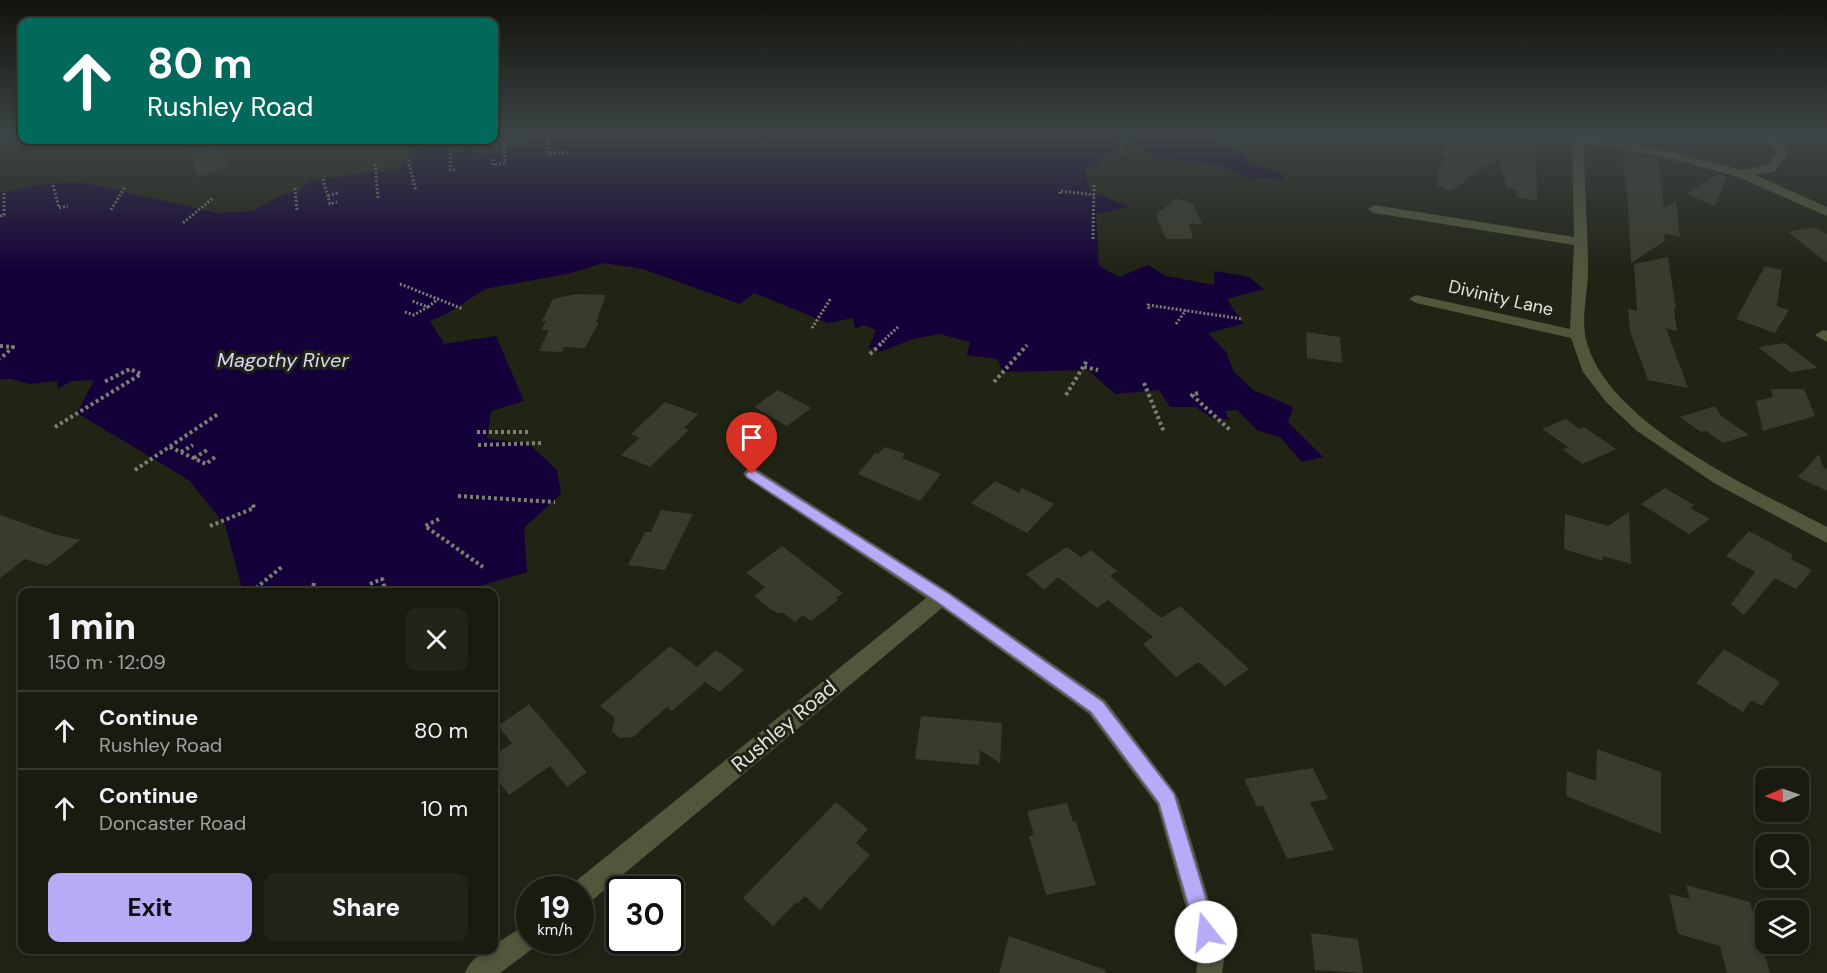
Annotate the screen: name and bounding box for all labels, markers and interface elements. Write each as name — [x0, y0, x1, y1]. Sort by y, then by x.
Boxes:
text: 80 m — [147, 36, 253, 91]
icon: ahead — [48, 42, 126, 120]
text: Rushley Road — [147, 89, 313, 124]
street label: Divinity Lane — [1446, 274, 1556, 322]
water label: Magothy River — [217, 347, 349, 373]
pin — [726, 412, 777, 474]
icon: arrive — [735, 421, 768, 454]
text: 1 min — [48, 603, 136, 650]
button: close — [405, 608, 468, 671]
text: 150 m · 12:09 — [48, 649, 166, 675]
street label: Rushley Road — [725, 674, 843, 778]
text: Continue — [99, 703, 198, 732]
icon: ahead — [48, 714, 81, 747]
text: 80 m — [414, 716, 468, 745]
text: Rushley Road — [99, 732, 222, 758]
north arrow — [1755, 768, 1809, 822]
map controls — [1755, 768, 1809, 954]
text: Continue — [99, 781, 198, 810]
icon: ahead — [48, 792, 81, 825]
text: 10 m — [421, 794, 468, 823]
text: Doncaster Road — [99, 810, 246, 836]
button: search — [1755, 834, 1809, 888]
button: Exit — [48, 873, 252, 942]
button: Share — [264, 873, 468, 942]
speed limit sign: 30 — [606, 876, 684, 954]
text: 19 — [540, 888, 570, 927]
position arrow — [1174, 900, 1238, 964]
button: layers — [1755, 900, 1809, 954]
text: km/h — [537, 920, 573, 940]

